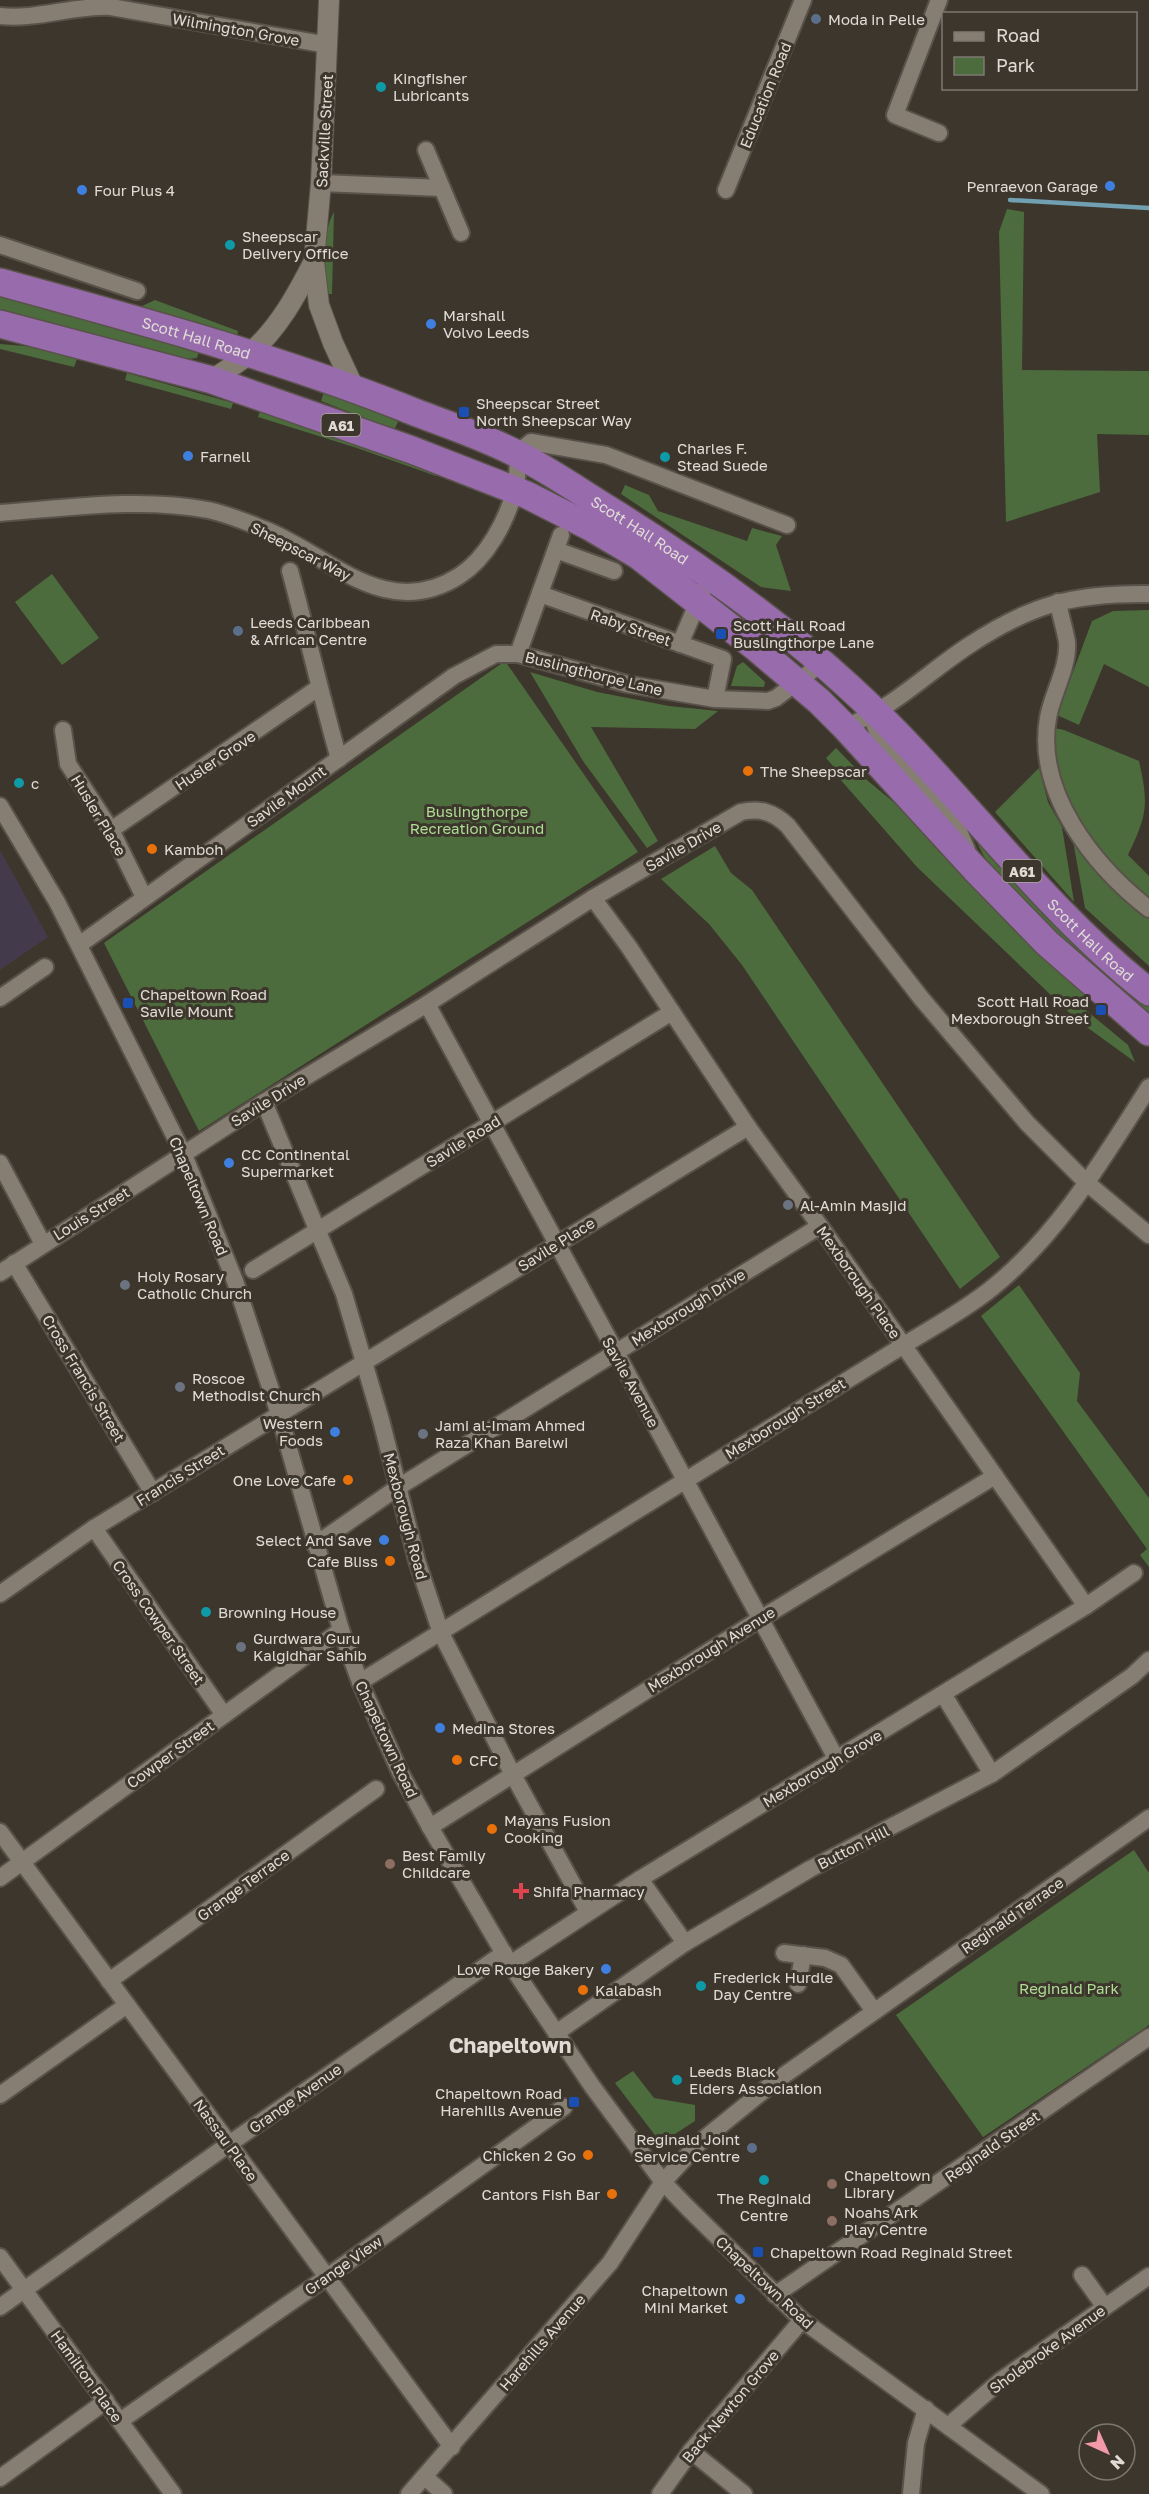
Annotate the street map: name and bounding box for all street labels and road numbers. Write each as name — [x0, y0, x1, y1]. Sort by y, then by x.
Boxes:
street label: Wilmington Grove — [171, 9, 301, 49]
street label: Education Road — [736, 39, 794, 151]
street label: Sackville Street — [312, 74, 336, 188]
street label: Scott Hall Road — [140, 313, 253, 362]
road number: A61 — [322, 414, 360, 436]
street label: Scott Hall Road — [588, 492, 692, 568]
street label: Sheepscar Way — [248, 518, 355, 584]
street label: Raby Street — [588, 605, 674, 649]
street label: Buslingthorpe Lane — [523, 647, 665, 699]
street label: Husler Grove — [171, 726, 259, 794]
street label: Savile Mount — [243, 761, 329, 831]
street label: Husler Place — [68, 771, 130, 859]
street label: Savile Drive — [642, 817, 724, 875]
road number: A61 — [1002, 860, 1042, 882]
street label: Scott Hall Road — [1044, 895, 1138, 985]
street label: Savile Drive — [227, 1070, 309, 1130]
street label: Savile Road — [423, 1111, 503, 1171]
street label: Chapeltown Road — [166, 1134, 232, 1258]
street label: Louis Street — [50, 1182, 132, 1244]
street label: Savile Place — [514, 1213, 598, 1275]
street label: Mexborough Place — [813, 1222, 905, 1342]
street label: Mexborough Drive — [628, 1265, 749, 1349]
street label: Cross Francis Street — [39, 1311, 129, 1445]
street label: Savile Avenue — [599, 1334, 663, 1430]
street label: Mexborough Street — [722, 1374, 848, 1462]
street label: Francis Street — [133, 1441, 227, 1509]
street label: Mexborough Road — [380, 1451, 432, 1581]
street label: Cross Cowper Street — [109, 1556, 209, 1688]
street label: Mexborough Avenue — [644, 1602, 778, 1696]
street label: Chapeltown Road — [352, 1678, 422, 1800]
street label: Cowper Street — [123, 1716, 217, 1792]
street label: Mexborough Grove — [759, 1725, 885, 1811]
street label: Button Hill — [814, 1821, 892, 1873]
street label: Grange Terrace — [194, 1845, 293, 1924]
street label: Reginald Terrace — [957, 1873, 1067, 1957]
street label: Grange Avenue — [245, 2059, 345, 2137]
street label: Nassau Place — [190, 2095, 262, 2185]
street label: Reginald Street — [941, 2107, 1043, 2185]
street label: Grange View — [301, 2232, 385, 2298]
street label: Chapeltown Road — [712, 2232, 818, 2332]
street label: Harehills Avenue — [495, 2290, 589, 2394]
street label: Sholebroke Avenue — [986, 2301, 1109, 2397]
street label: Hamilton Place — [48, 2326, 127, 2426]
street label: Back Newton Grove — [678, 2346, 782, 2466]

